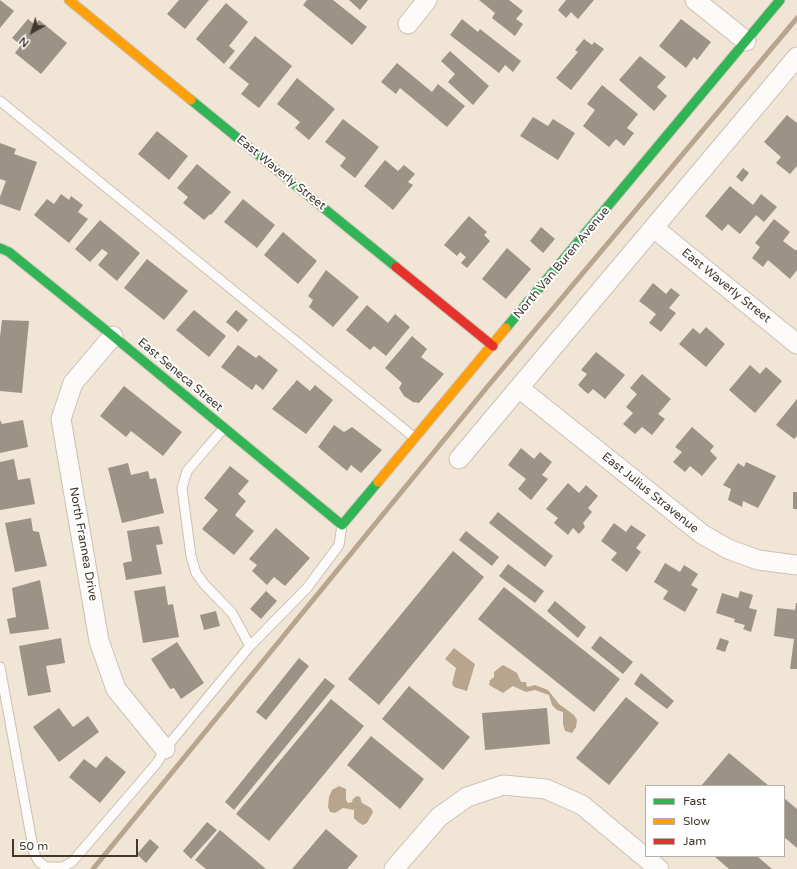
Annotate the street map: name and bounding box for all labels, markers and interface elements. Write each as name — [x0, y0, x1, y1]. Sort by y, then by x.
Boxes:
north arrow — [12, 12, 52, 52]
text: N — [17, 34, 32, 50]
street label: East Waverly Street — [234, 133, 328, 213]
street label: North Van Buren Avenue — [511, 204, 613, 322]
street label: East Waverly Street — [679, 246, 773, 326]
street label: East Seneca Street — [135, 335, 225, 415]
street label: East Julius Stravenue — [599, 450, 701, 536]
street label: North Frannea Drive — [66, 486, 100, 602]
legend — [645, 785, 785, 857]
text: Fast — [683, 794, 706, 808]
text: Slow — [683, 814, 710, 828]
scale bar — [14, 831, 140, 857]
text: Jam — [683, 834, 706, 848]
text: 50 m — [19, 839, 48, 853]

